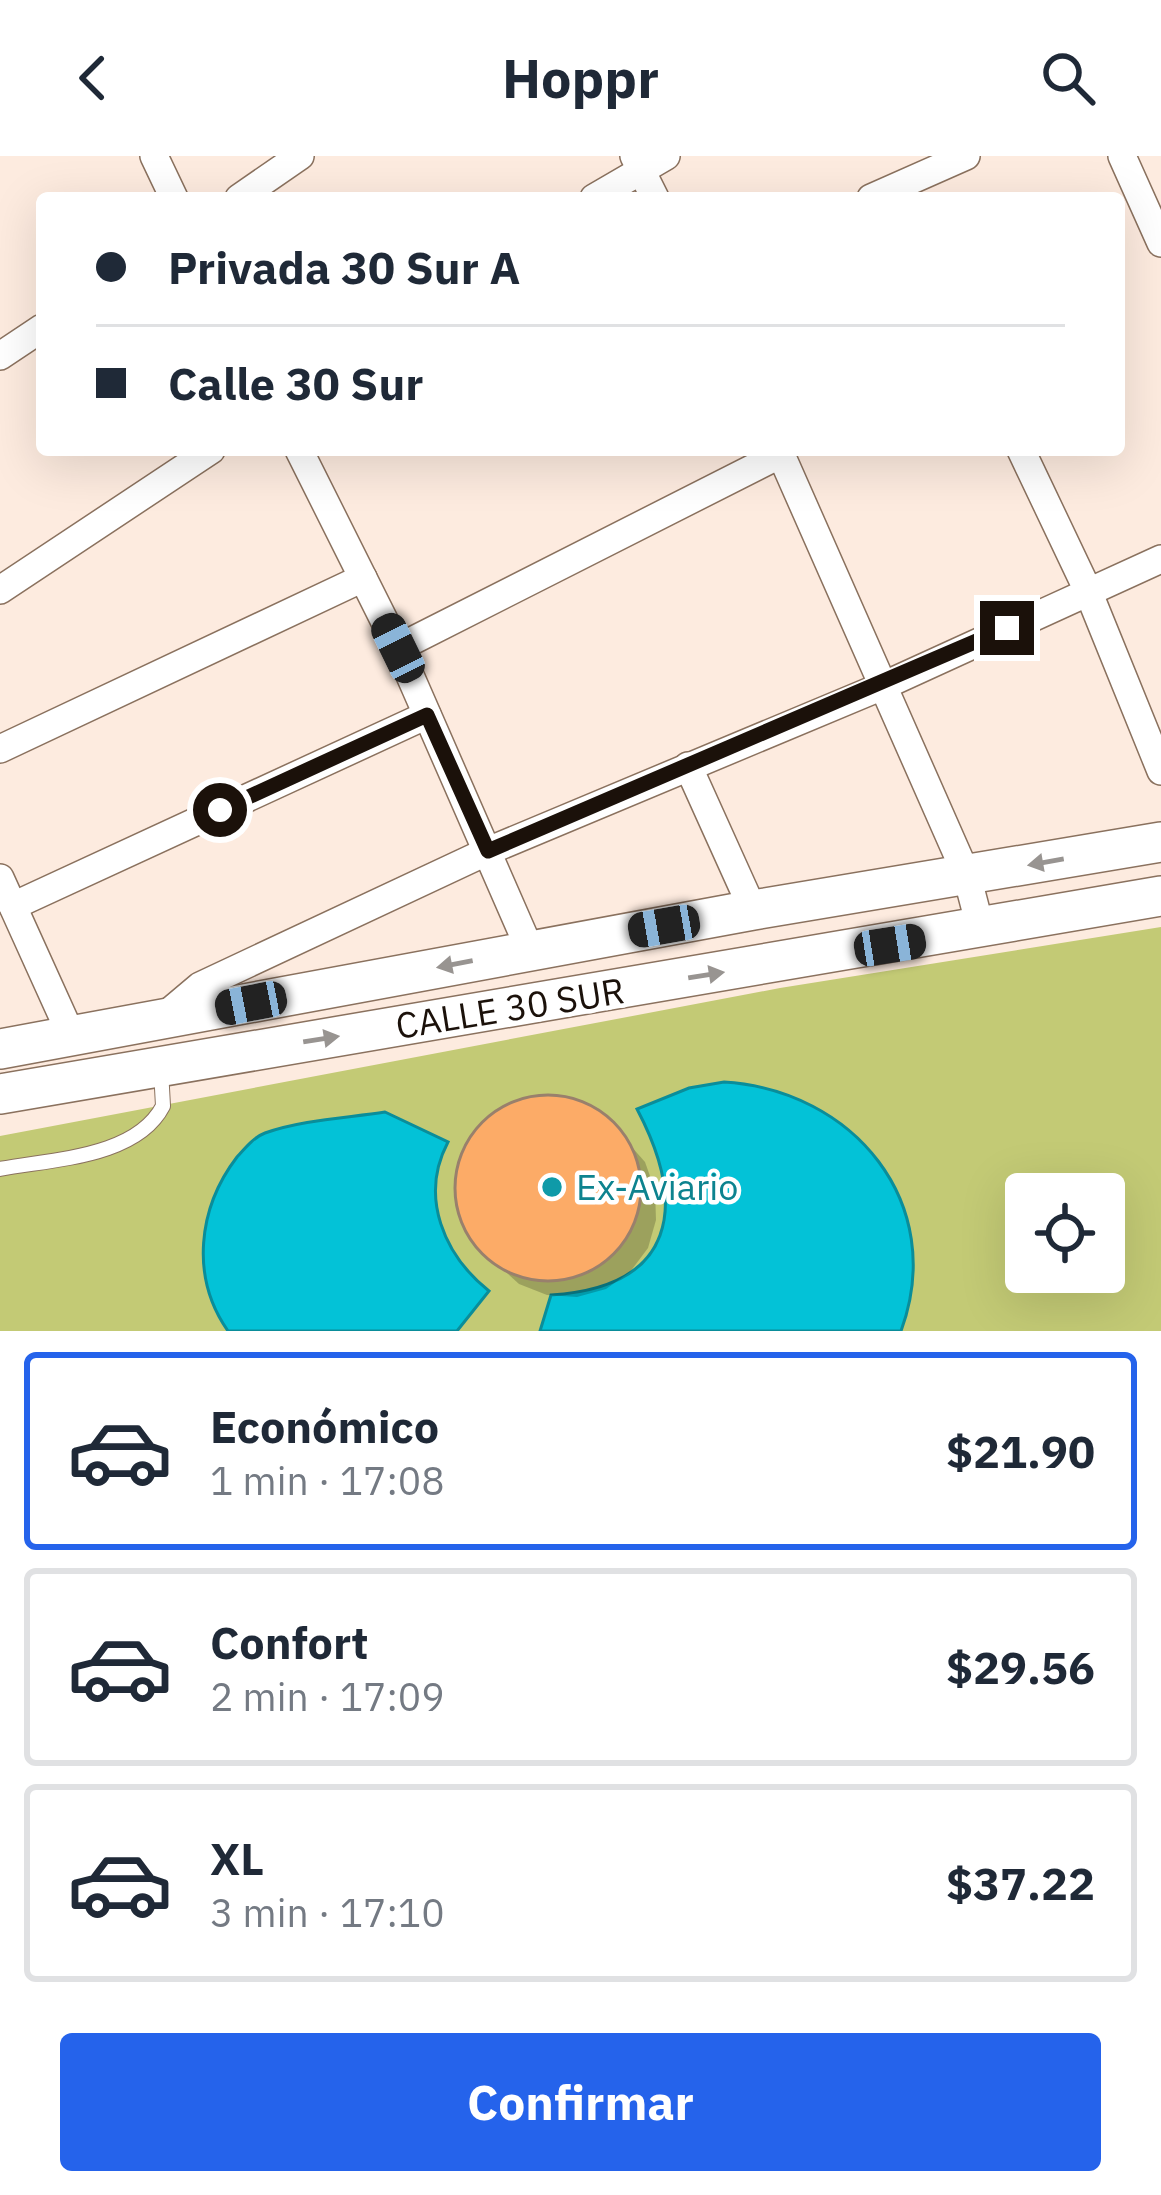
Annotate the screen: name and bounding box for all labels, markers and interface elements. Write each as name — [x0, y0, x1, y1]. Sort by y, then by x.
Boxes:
text: Hoppr — [502, 43, 659, 113]
icon: back — [60, 45, 126, 111]
icon: search — [1035, 45, 1101, 111]
text: Privada 30 Sur A — [168, 238, 520, 296]
text: Calle 30 Sur — [168, 354, 423, 412]
route end — [980, 601, 1034, 655]
car — [366, 608, 430, 688]
route start — [193, 783, 247, 837]
one-way arrow — [1026, 853, 1064, 872]
car — [625, 902, 703, 950]
car — [852, 922, 928, 968]
one-way arrow — [435, 955, 473, 974]
street label: CALLE 30 SUR — [392, 966, 628, 1049]
one-way arrow — [688, 966, 726, 984]
car — [212, 978, 290, 1028]
one-way arrow — [303, 1029, 341, 1047]
place label: Ex-Aviario — [576, 1163, 738, 1210]
map controls — [1005, 1173, 1125, 1293]
button: locate — [1005, 1173, 1125, 1293]
marker: Ex-Aviario — [539, 1174, 565, 1200]
icon: car — [66, 1397, 174, 1505]
text: Económico — [210, 1397, 439, 1455]
text: $21.90 — [946, 1422, 1095, 1480]
text: 1 min · 17:08 — [210, 1455, 445, 1506]
icon: car — [66, 1613, 174, 1721]
text: Confort — [210, 1613, 369, 1671]
text: $29.56 — [946, 1638, 1095, 1696]
text: 2 min · 17:09 — [210, 1671, 445, 1722]
icon: car — [66, 1829, 174, 1937]
text: XL — [210, 1829, 264, 1887]
text: $37.22 — [946, 1854, 1095, 1912]
text: 3 min · 17:10 — [210, 1887, 445, 1938]
button: Confirmar — [60, 2033, 1101, 2171]

